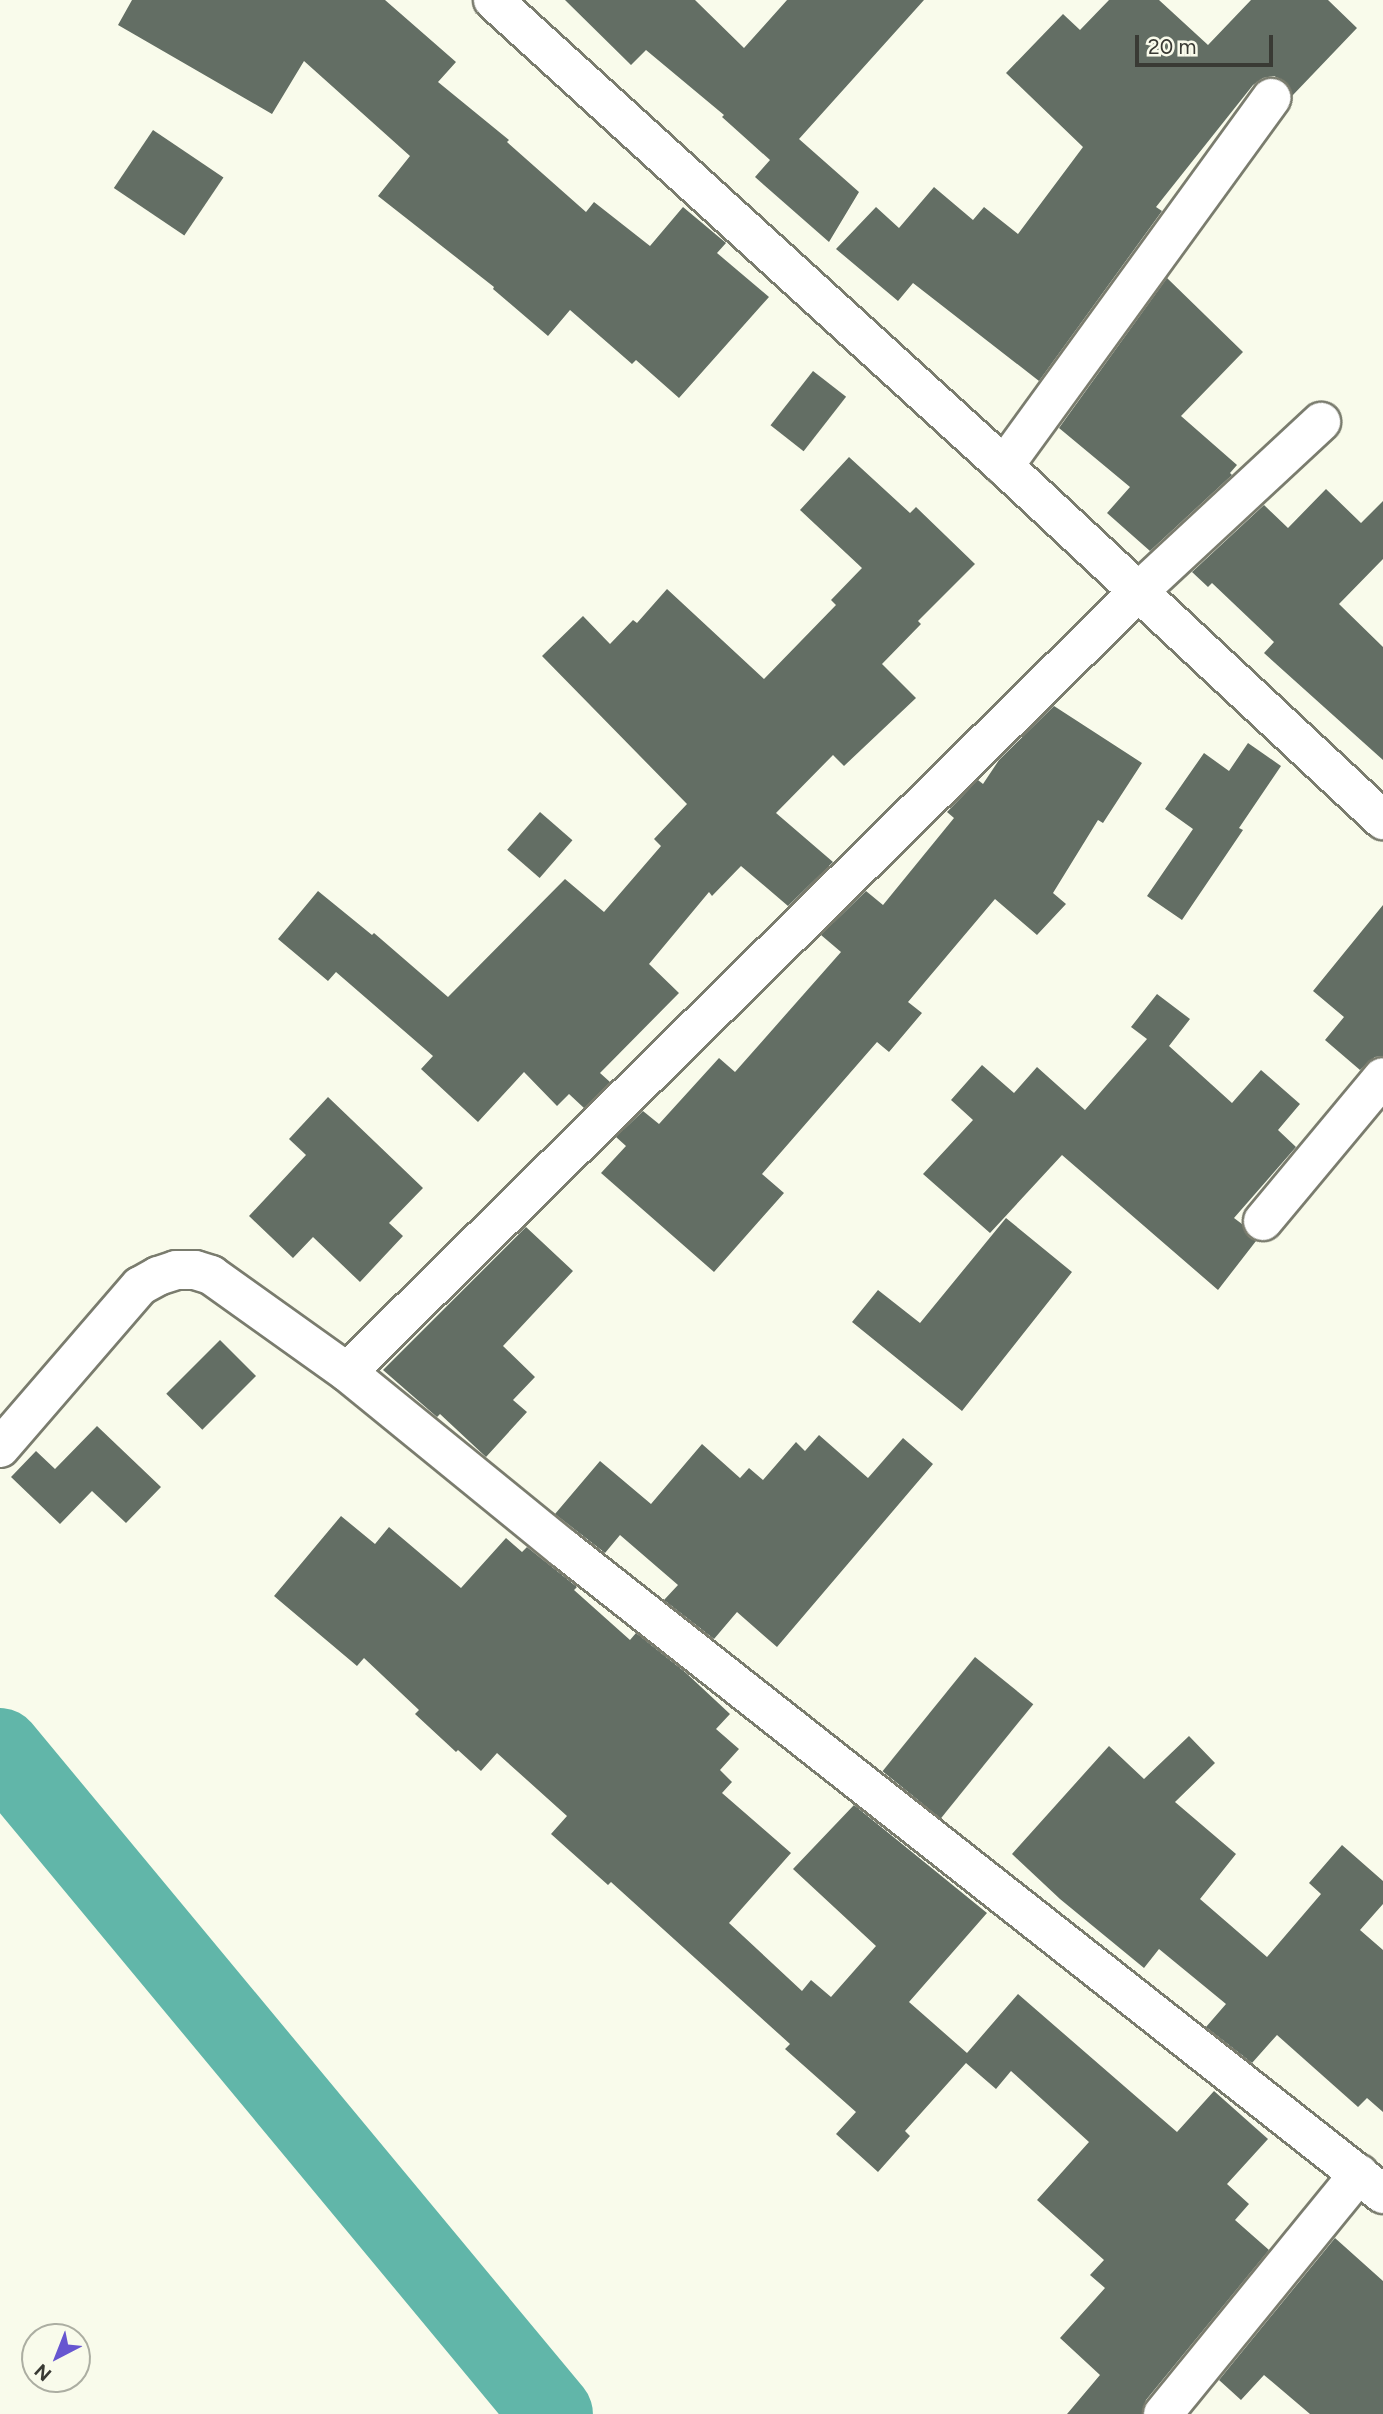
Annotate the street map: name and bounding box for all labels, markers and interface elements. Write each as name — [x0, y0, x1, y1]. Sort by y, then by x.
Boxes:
scale bar — [1138, 21, 1276, 65]
text: 20 m — [1148, 34, 1196, 59]
north arrow — [21, 2323, 91, 2393]
text: N — [30, 2359, 56, 2386]

